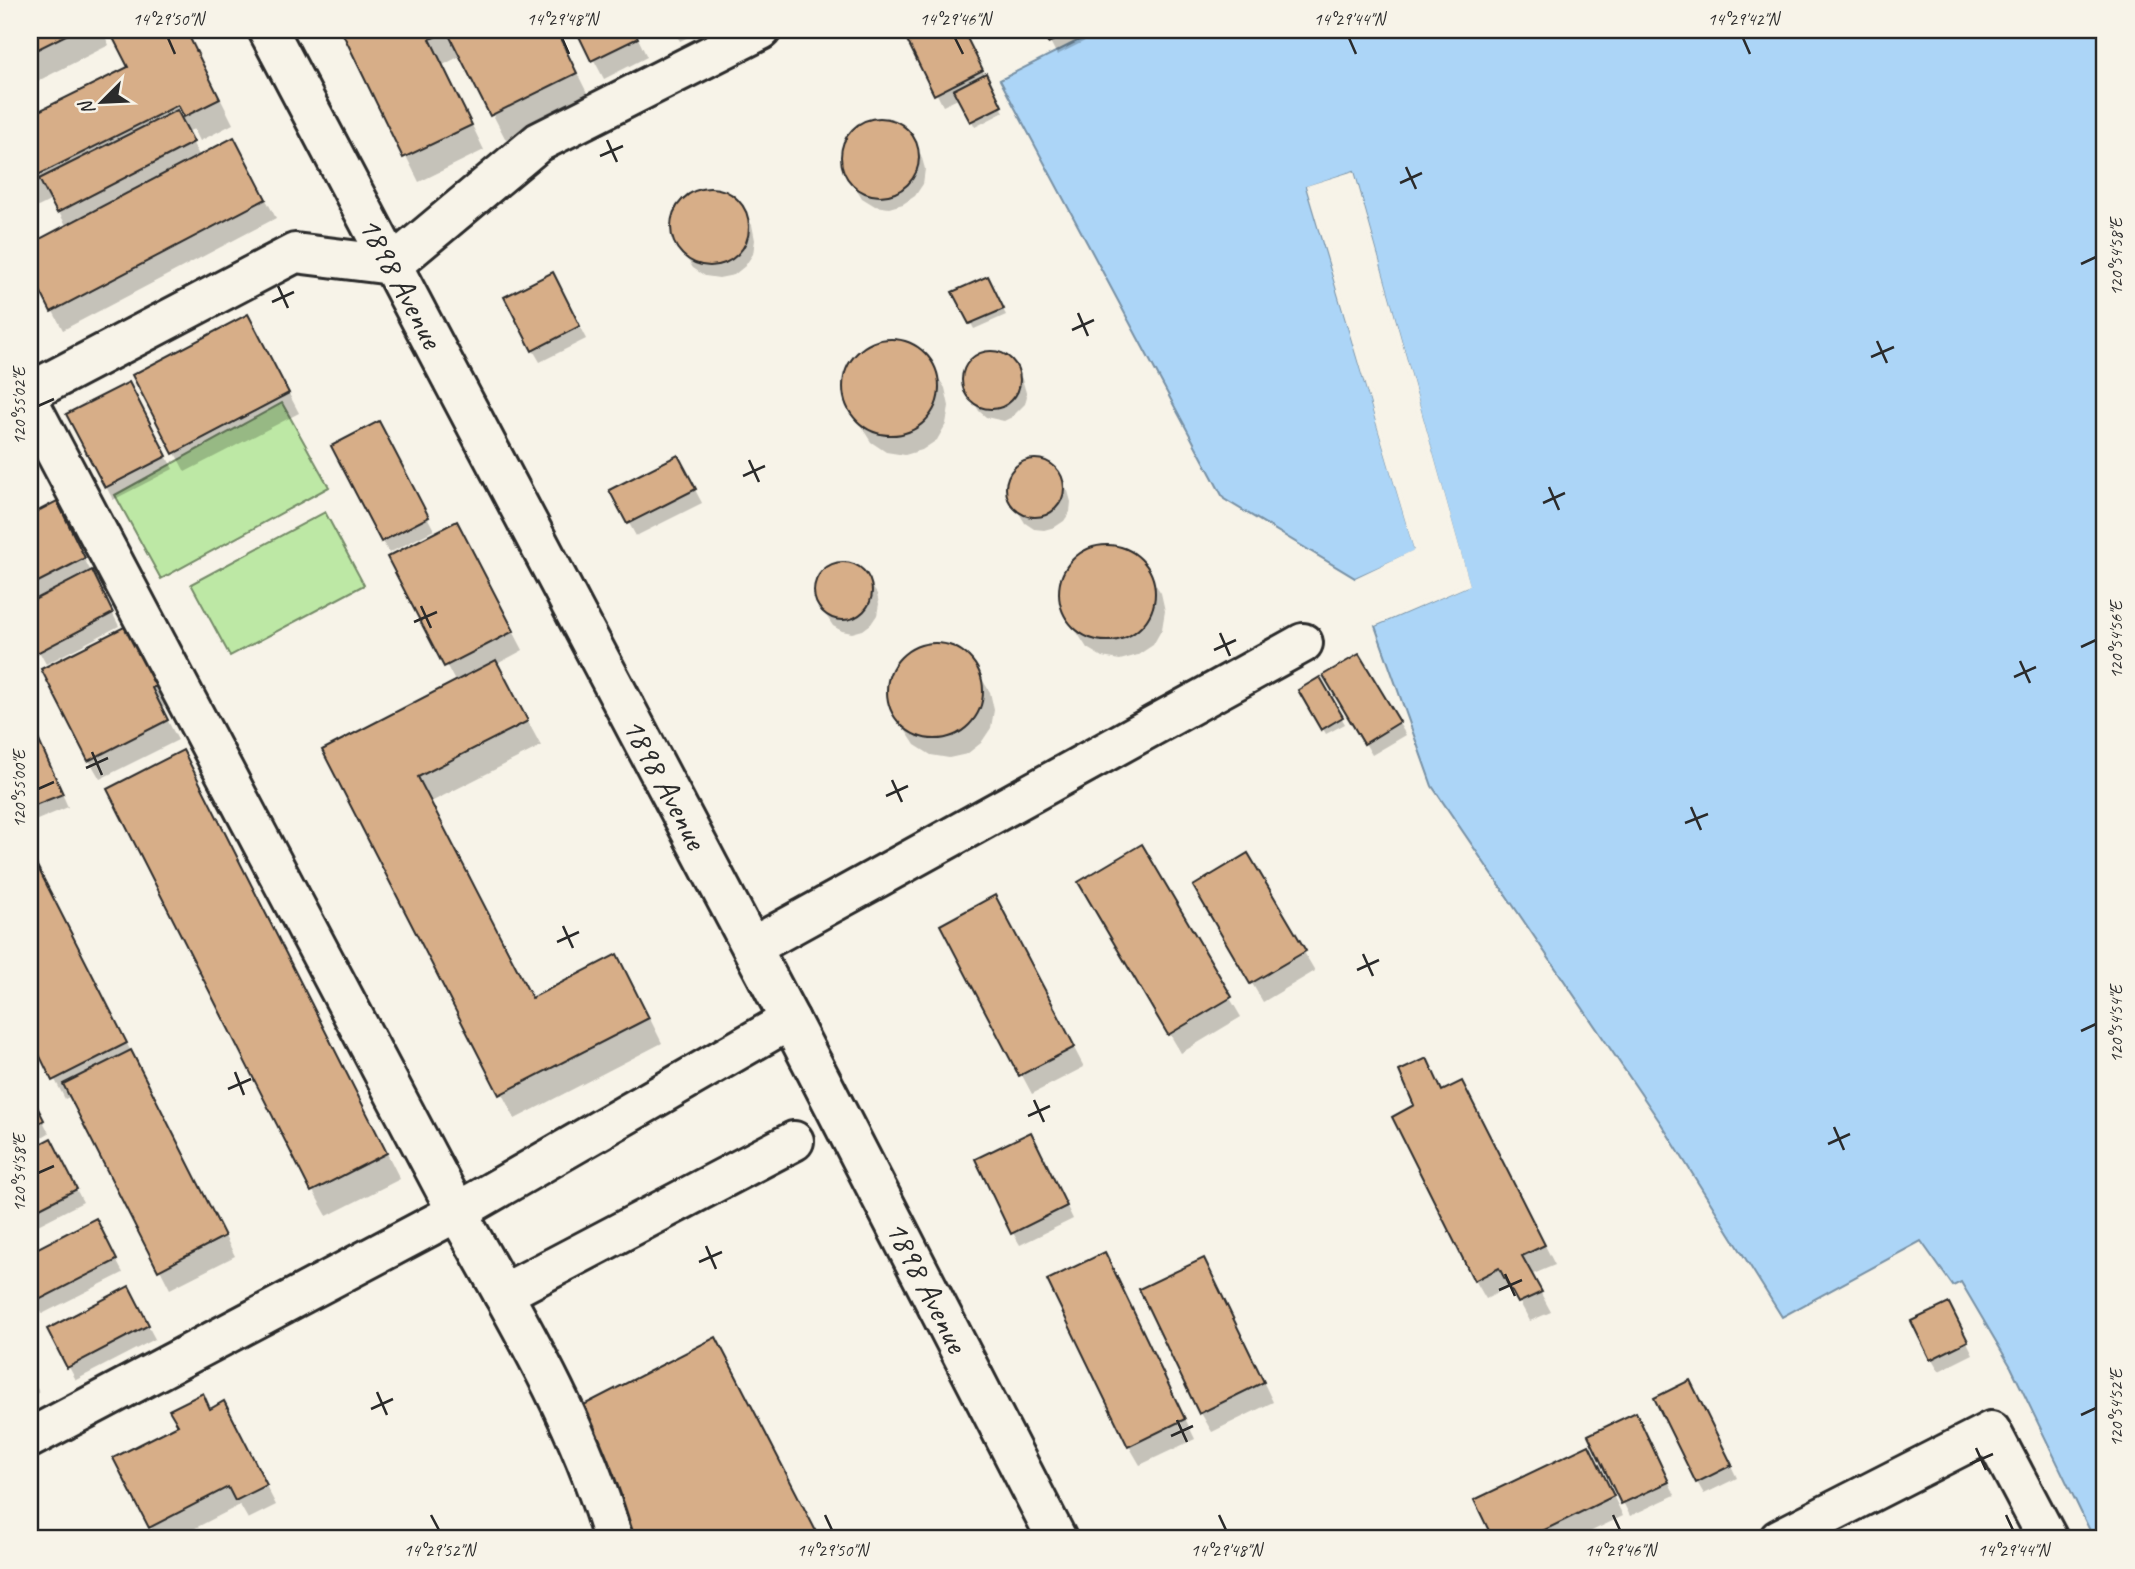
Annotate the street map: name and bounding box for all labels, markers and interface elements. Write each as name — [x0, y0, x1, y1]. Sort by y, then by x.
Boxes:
text: 14°29'50"N — [133, 8, 207, 30]
text: 14°29'48"N — [527, 8, 601, 30]
text: 14°29'46"N — [920, 8, 994, 30]
text: 14°29'44"N — [1314, 8, 1388, 30]
text: 14°29'42"N — [1708, 8, 1782, 30]
north arrow — [66, 66, 136, 136]
text: N — [73, 95, 101, 119]
street label: 1898 Avenue — [349, 209, 454, 357]
text: 120°54'58"E — [2105, 216, 2127, 296]
text: 120°55'02"E — [8, 365, 30, 445]
text: 120°54'56"E — [2105, 599, 2127, 679]
street label: 1898 Avenue — [613, 710, 718, 858]
text: 120°55'00"E — [8, 748, 30, 828]
text: 120°54'54"E — [2105, 983, 2127, 1063]
text: 120°54'58"E — [8, 1132, 30, 1212]
street label: 1898 Avenue — [876, 1213, 979, 1361]
text: 120°54'52"E — [2105, 1367, 2127, 1447]
text: 14°29'52"N — [404, 1539, 478, 1561]
text: 14°29'50"N — [797, 1539, 871, 1561]
text: 14°29'48"N — [1191, 1539, 1265, 1561]
text: 14°29'46"N — [1585, 1539, 1659, 1561]
text: 14°29'44"N — [1978, 1539, 2052, 1561]

